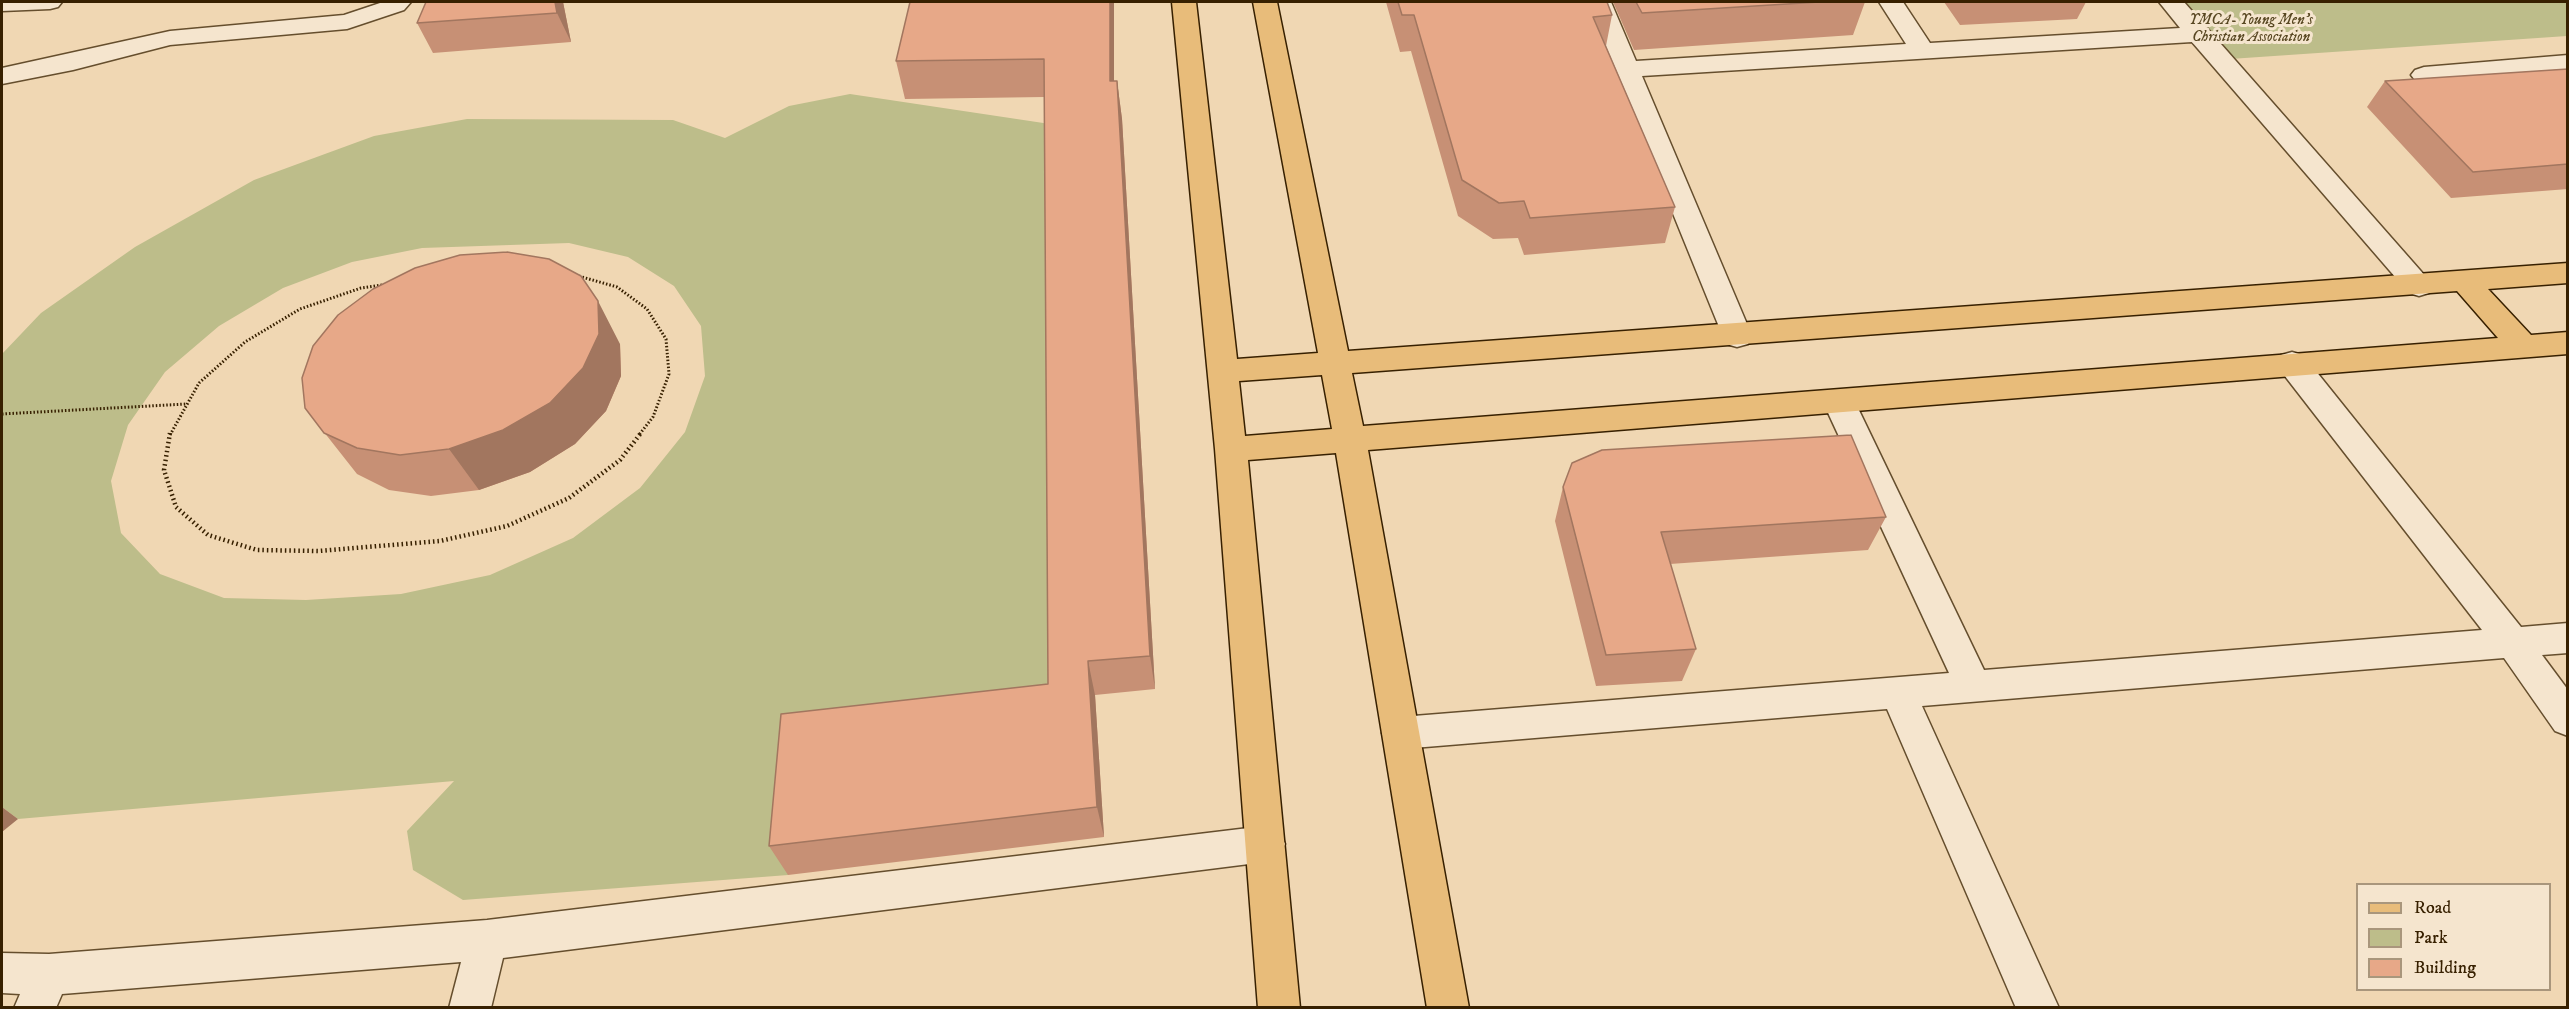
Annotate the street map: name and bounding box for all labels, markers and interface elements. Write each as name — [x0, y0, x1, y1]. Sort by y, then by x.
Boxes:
park label: YMCA- Young Men's Christian Association — [2189, 12, 2313, 47]
legend — [2356, 883, 2551, 991]
text: Road — [2414, 897, 2451, 919]
text: Park — [2414, 927, 2448, 949]
text: Building — [2414, 957, 2476, 979]

